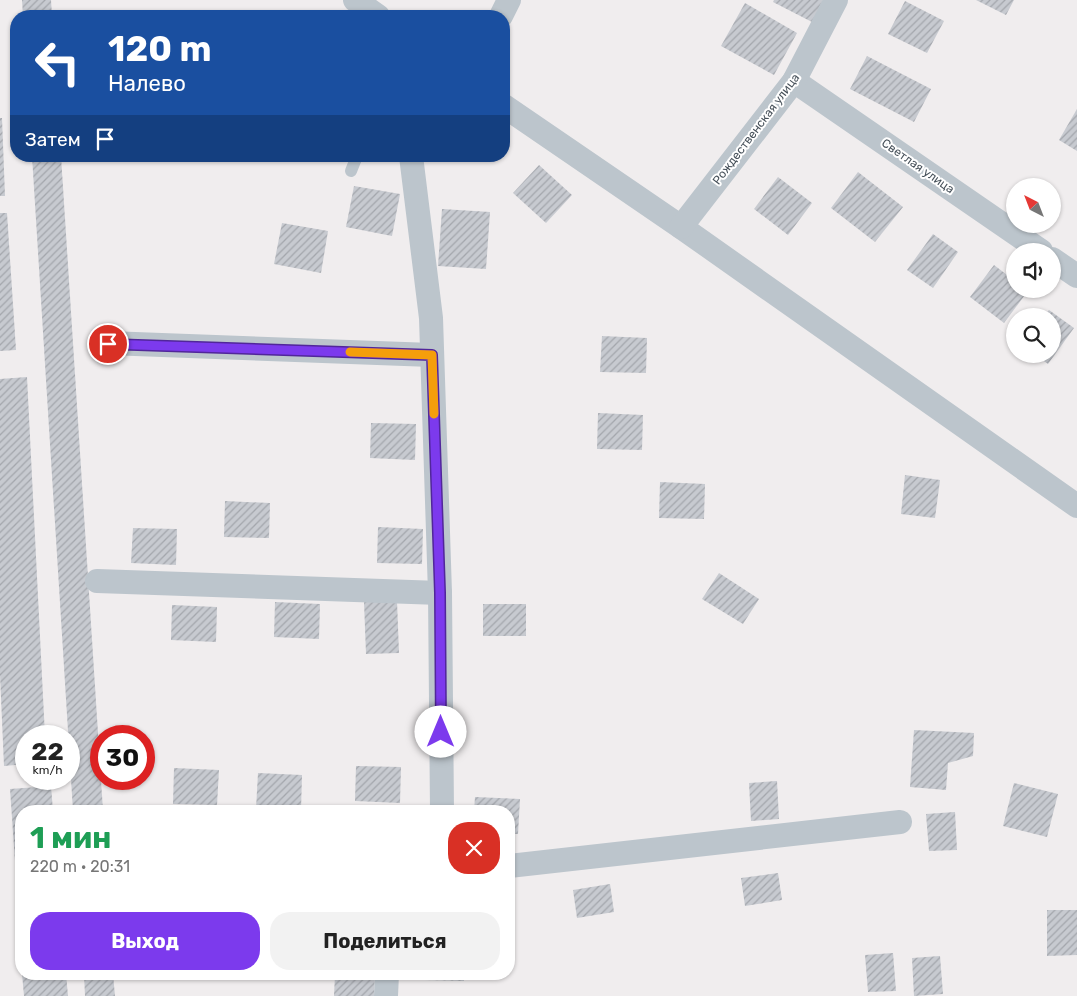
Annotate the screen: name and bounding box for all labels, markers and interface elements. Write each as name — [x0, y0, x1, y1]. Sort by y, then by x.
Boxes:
text: 120 m — [108, 28, 211, 70]
icon: left — [25, 30, 90, 95]
text: Налево — [108, 70, 186, 97]
street label: Рождественская улица — [710, 71, 802, 187]
icon: arrive — [91, 125, 119, 153]
text: Затем — [25, 128, 81, 151]
street label: Светлая улица — [879, 136, 957, 196]
north arrow — [1006, 178, 1061, 232]
map controls — [1006, 178, 1061, 363]
button: sound — [1006, 243, 1061, 298]
button: search — [1006, 308, 1061, 363]
pin — [87, 323, 129, 365]
icon: arrive — [94, 330, 122, 358]
position arrow — [414, 705, 466, 757]
speed limit sign: 30 — [90, 725, 155, 790]
text: 22 — [31, 737, 64, 766]
text: km/h — [33, 763, 62, 777]
text: 1 мин — [30, 820, 111, 856]
button: close — [448, 822, 500, 874]
text: 220 m · 20:31 — [30, 857, 130, 876]
button: Выход — [30, 912, 260, 970]
button: Поделиться — [270, 912, 500, 970]

